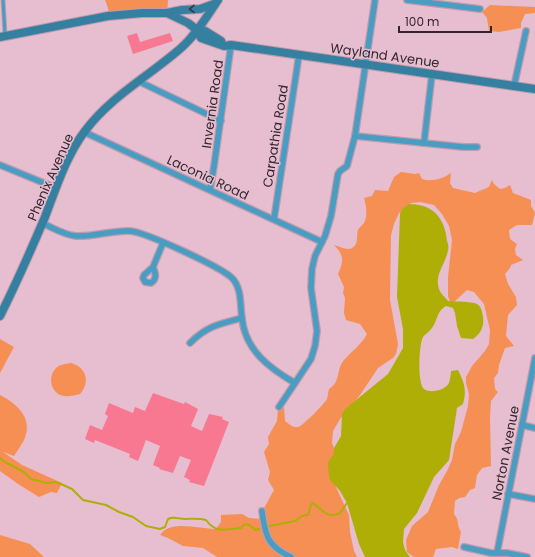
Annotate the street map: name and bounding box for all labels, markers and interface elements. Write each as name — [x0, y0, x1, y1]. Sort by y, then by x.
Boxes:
one-way arrow — [189, 5, 195, 14]
scale bar — [399, 8, 491, 34]
text: 100 m — [405, 13, 439, 30]
street label: Wayland Avenue — [329, 38, 441, 73]
street label: Invernia Road — [197, 59, 228, 150]
street label: Carpathia Road — [258, 83, 293, 189]
street label: Phenix Avenue — [23, 130, 78, 224]
street label: Laconia Road — [164, 150, 252, 205]
street label: Norton Avenue — [487, 404, 524, 502]

